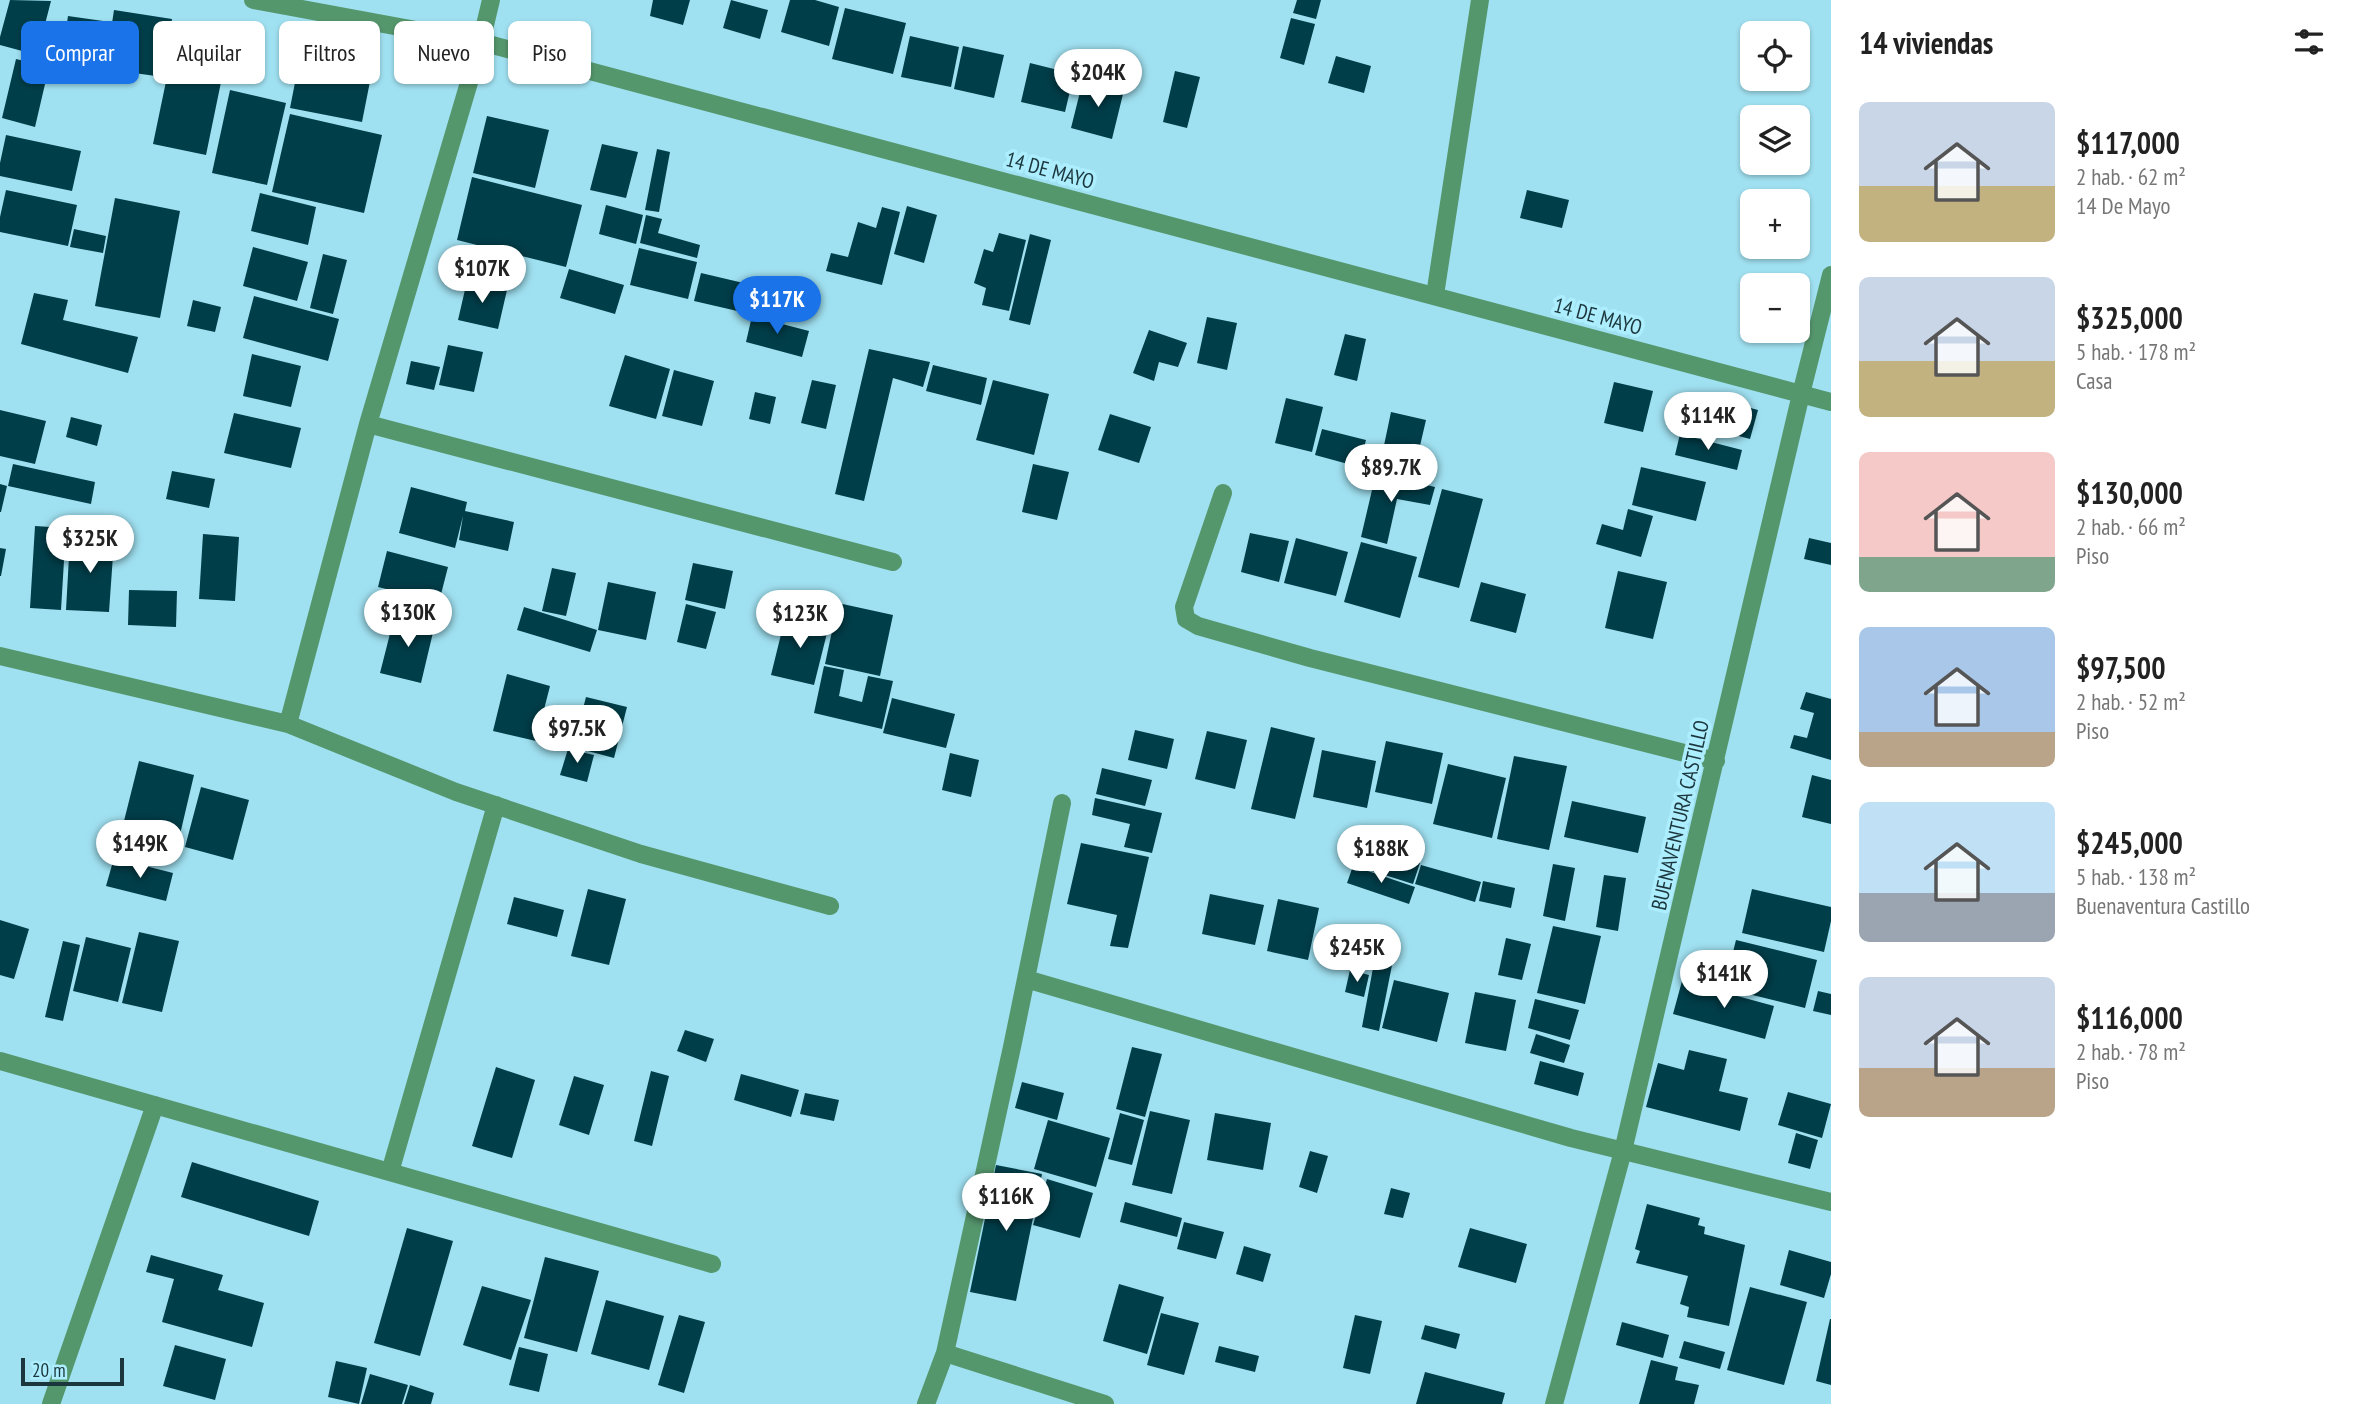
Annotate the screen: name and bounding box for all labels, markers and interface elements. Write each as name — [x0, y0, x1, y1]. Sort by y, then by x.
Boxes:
chip: Comprar — [21, 21, 139, 84]
chip: Alquilar — [153, 21, 265, 84]
chip: Filtros — [279, 21, 380, 84]
chip: Nuevo — [394, 21, 494, 84]
chip: Piso — [508, 21, 591, 84]
map controls — [1740, 21, 1810, 343]
button: locate — [1740, 21, 1810, 91]
text: 14 viviendas — [1859, 23, 1993, 62]
icon: filters — [2290, 23, 2328, 61]
pin: $204K — [1049, 50, 1147, 109]
text: $204K — [1070, 57, 1126, 86]
button: layers — [1740, 105, 1810, 175]
text: $117,000 — [2076, 123, 2180, 162]
icon: home — [1915, 130, 1999, 214]
street label: 14 DE MAYO — [1003, 145, 1097, 195]
text: 2 hab. · 62 m² — [2076, 162, 2186, 191]
button: + — [1740, 189, 1810, 259]
text: 14 De Mayo — [2076, 191, 2170, 220]
pin: $107K — [433, 246, 531, 305]
text: $107K — [454, 253, 510, 282]
button: − — [1740, 273, 1810, 343]
pin: $117K — [728, 276, 826, 336]
text: $117K — [749, 284, 805, 313]
street label: 14 DE MAYO — [1551, 291, 1645, 341]
text: $325,000 — [2076, 298, 2183, 337]
icon: home — [1915, 305, 1999, 389]
text: 5 hab. · 178 m² — [2076, 337, 2196, 366]
text: Casa — [2076, 366, 2112, 395]
pin: $114K — [1659, 392, 1757, 452]
text: $114K — [1680, 400, 1736, 429]
pin: $89.7K — [1334, 444, 1448, 504]
text: $89.7K — [1361, 452, 1421, 481]
text: $130,000 — [2076, 473, 2183, 512]
icon: home — [1915, 480, 1999, 564]
text: 2 hab. · 66 m² — [2076, 512, 2186, 541]
pin: $325K — [41, 516, 139, 575]
text: $325K — [62, 523, 118, 552]
text: Piso — [2076, 541, 2109, 570]
pin: $130K — [359, 590, 457, 649]
pin: $123K — [751, 590, 849, 650]
text: $130K — [380, 597, 436, 626]
text: $123K — [772, 598, 828, 627]
text: $97,500 — [2076, 648, 2166, 687]
icon: home — [1915, 655, 1999, 739]
text: 2 hab. · 52 m² — [2076, 687, 2186, 716]
pin: $97.5K — [520, 706, 634, 765]
text: $97.5K — [548, 713, 606, 742]
text: Piso — [2076, 716, 2109, 745]
street label: BUENAVENTURA CASTILLO — [1645, 717, 1715, 913]
pin: $149K — [91, 820, 189, 880]
text: $245,000 — [2076, 823, 2183, 862]
pin: $188K — [1332, 826, 1430, 885]
text: $149K — [112, 828, 168, 857]
icon: home — [1915, 830, 1999, 914]
text: $188K — [1353, 833, 1409, 862]
text: 5 hab. · 138 m² — [2076, 862, 2196, 891]
text: Buenaventura Castillo — [2076, 891, 2250, 920]
pin: $245K — [1308, 925, 1406, 984]
text: $245K — [1329, 932, 1385, 961]
pin: $141K — [1675, 950, 1773, 1010]
text: $141K — [1696, 958, 1752, 987]
text: $116,000 — [2076, 998, 2183, 1037]
icon: home — [1915, 1005, 1999, 1089]
text: 2 hab. · 78 m² — [2076, 1037, 2186, 1066]
text: Piso — [2076, 1066, 2109, 1095]
pin: $116K — [957, 1174, 1055, 1233]
text: $116K — [978, 1181, 1034, 1210]
scale bar — [21, 1355, 124, 1387]
text: 20 m — [32, 1358, 66, 1382]

